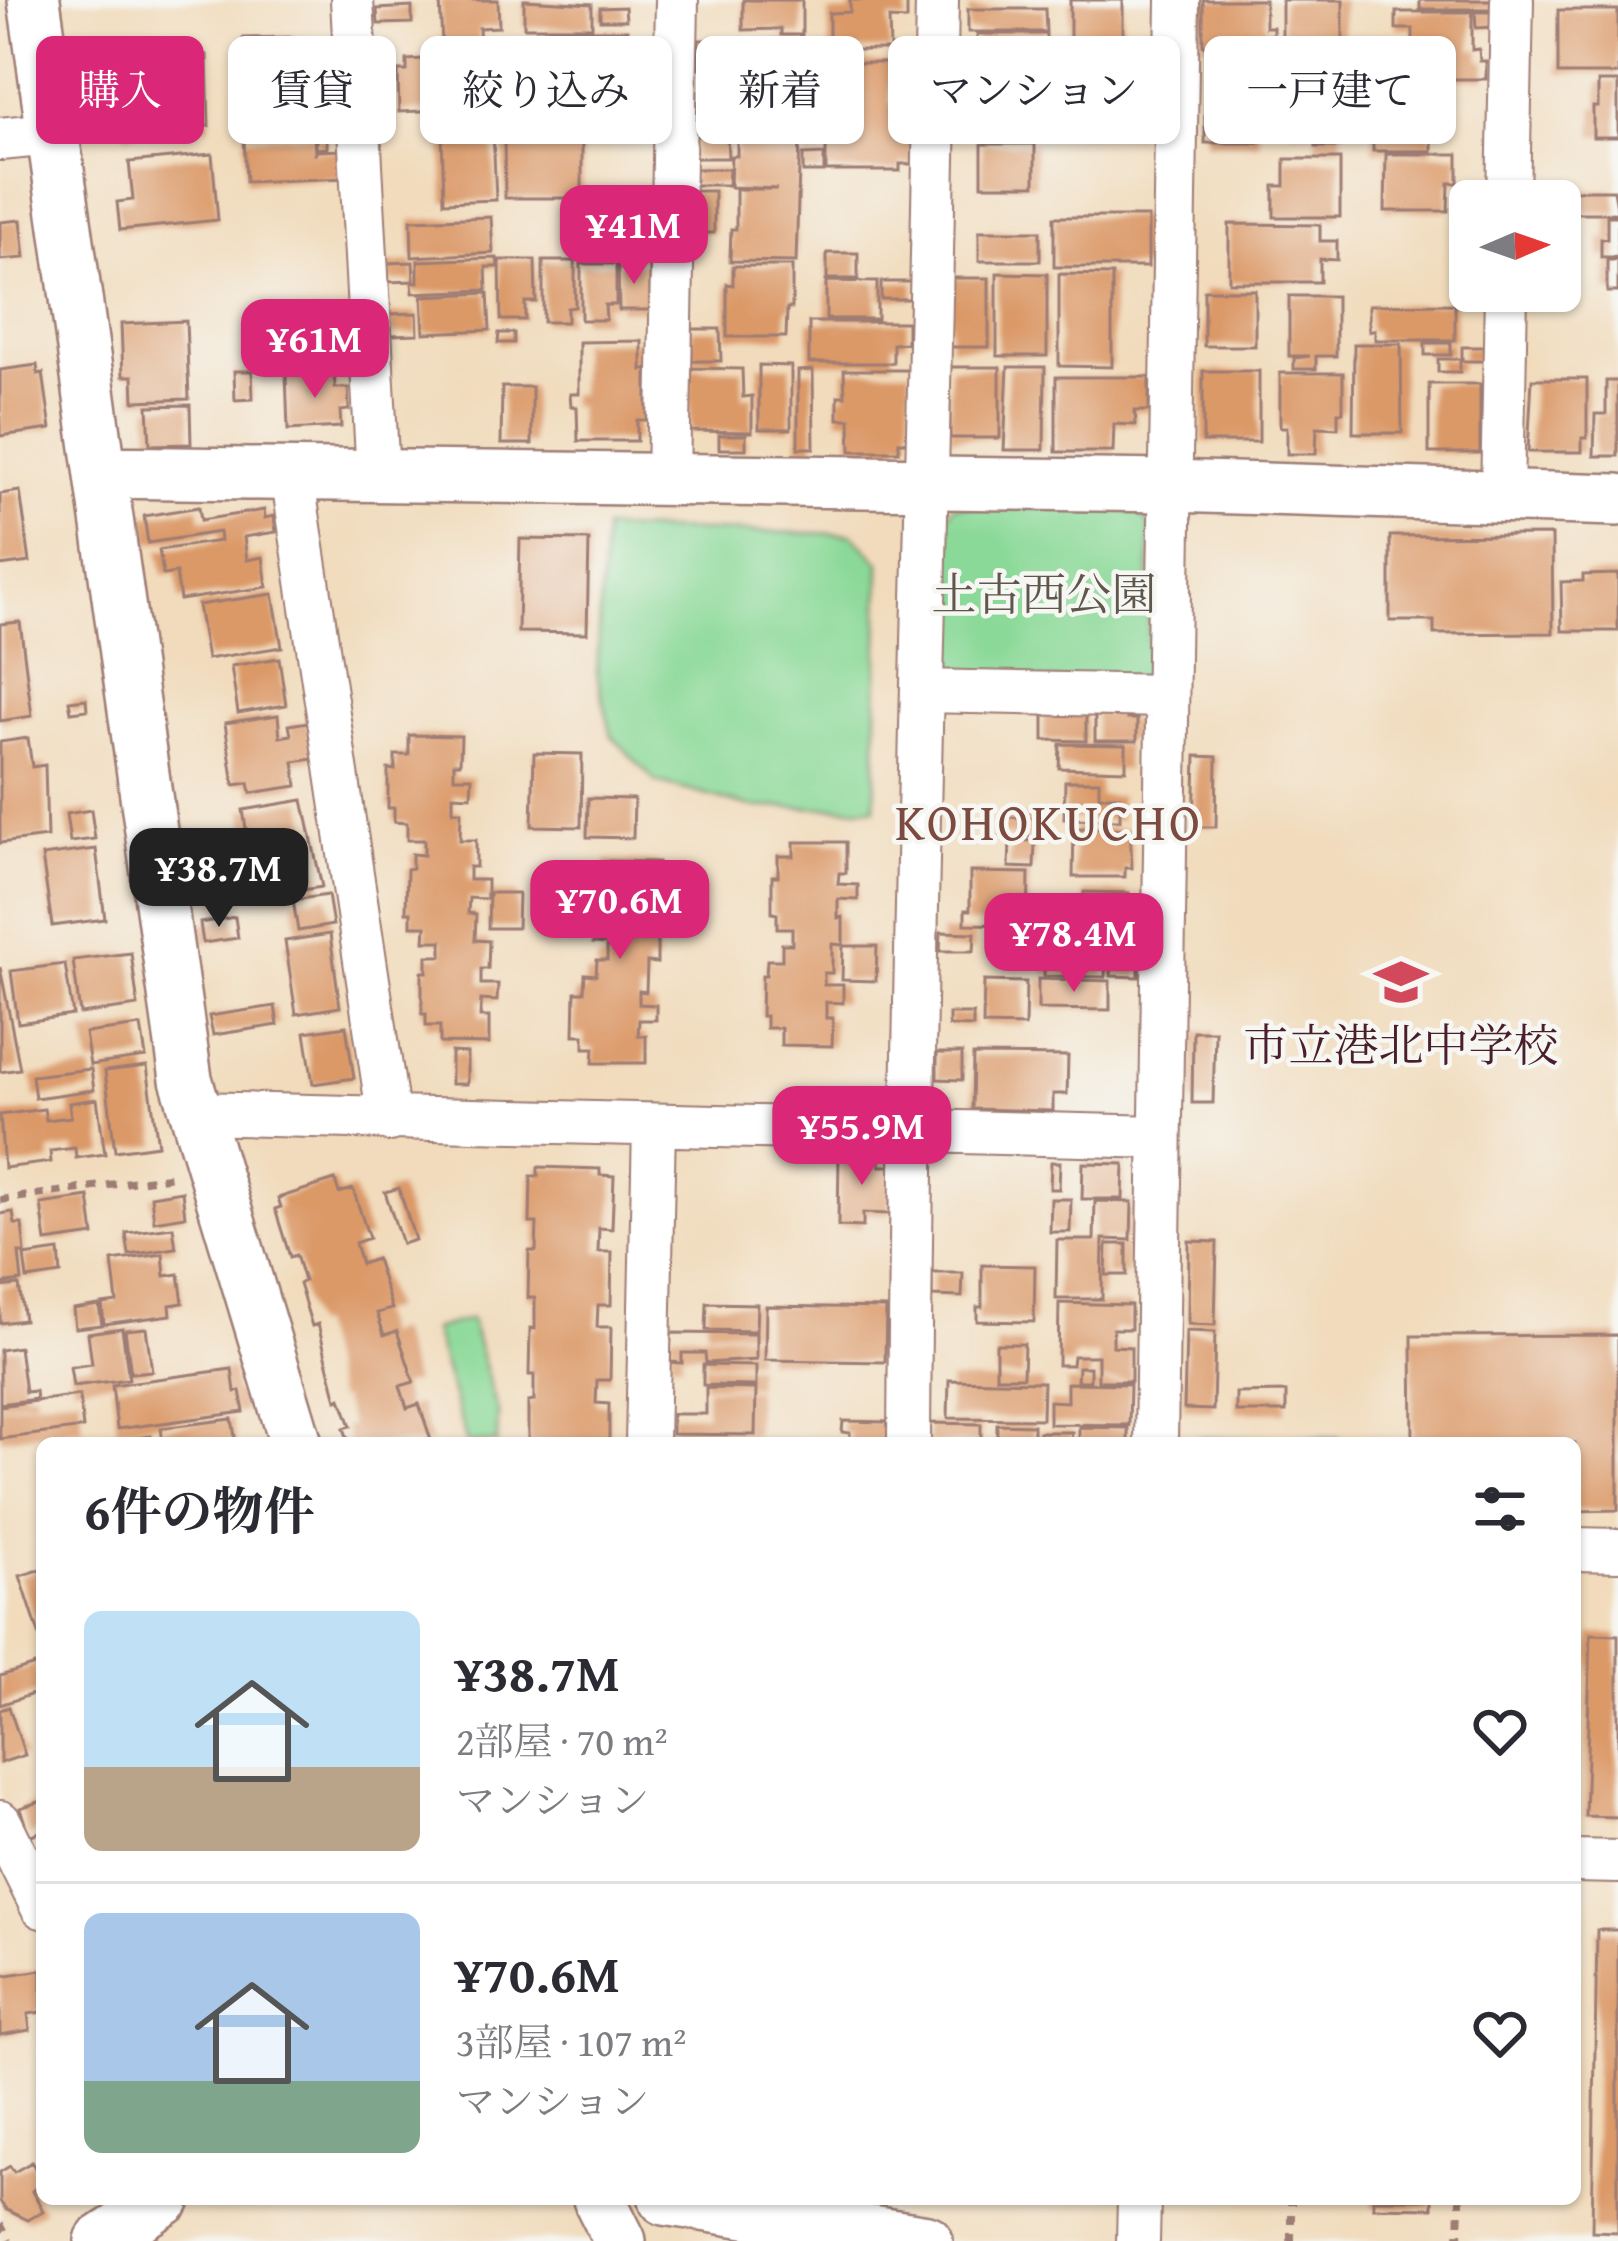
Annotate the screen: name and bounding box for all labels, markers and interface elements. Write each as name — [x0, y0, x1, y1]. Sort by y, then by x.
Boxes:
chip: 購入 — [36, 36, 204, 144]
chip: 賃貸 — [228, 36, 396, 144]
chip: 絞り込み — [420, 36, 672, 144]
chip: 新着 — [696, 36, 864, 144]
chip: マンション — [888, 36, 1180, 144]
chip: 一戸建て — [1204, 36, 1456, 144]
north arrow — [1449, 180, 1581, 312]
map controls — [1449, 180, 1581, 312]
pin: ¥41M — [563, 185, 705, 287]
text: ¥41M — [587, 195, 681, 252]
pin: ¥61M — [244, 299, 386, 401]
text: ¥61M — [268, 309, 362, 366]
park label: 土古西公園 — [931, 561, 1157, 626]
district label: KOHOKUCHO — [895, 784, 1203, 859]
pin: ¥38.7M — [121, 828, 317, 930]
text: ¥38.7M — [156, 838, 282, 895]
pin: ¥70.6M — [522, 860, 718, 962]
text: ¥70.6M — [557, 870, 683, 927]
pin: ¥78.4M — [976, 893, 1172, 995]
text: ¥78.4M — [1011, 903, 1137, 960]
school or university icon: 市立港北中学校 — [1372, 953, 1430, 1011]
place label: 市立港北中学校 — [1243, 1012, 1559, 1077]
pin: ¥55.9M — [764, 1086, 960, 1188]
text: ¥55.9M — [799, 1096, 925, 1153]
text: 6件の物件 — [84, 1473, 314, 1548]
icon: filters — [1467, 1476, 1533, 1542]
text: ¥38.7M — [456, 1635, 620, 1710]
icon: home — [180, 1659, 324, 1803]
icon: heart — [1467, 1698, 1533, 1764]
text: 2部屋 · 70 m² — [456, 1712, 668, 1769]
text: マンション — [456, 1771, 649, 1828]
text: ¥70.6M — [456, 1936, 620, 2011]
icon: home — [180, 1961, 324, 2105]
icon: heart — [1467, 2000, 1533, 2066]
text: 3部屋 · 107 m² — [456, 2013, 686, 2070]
text: マンション — [456, 2072, 649, 2129]

